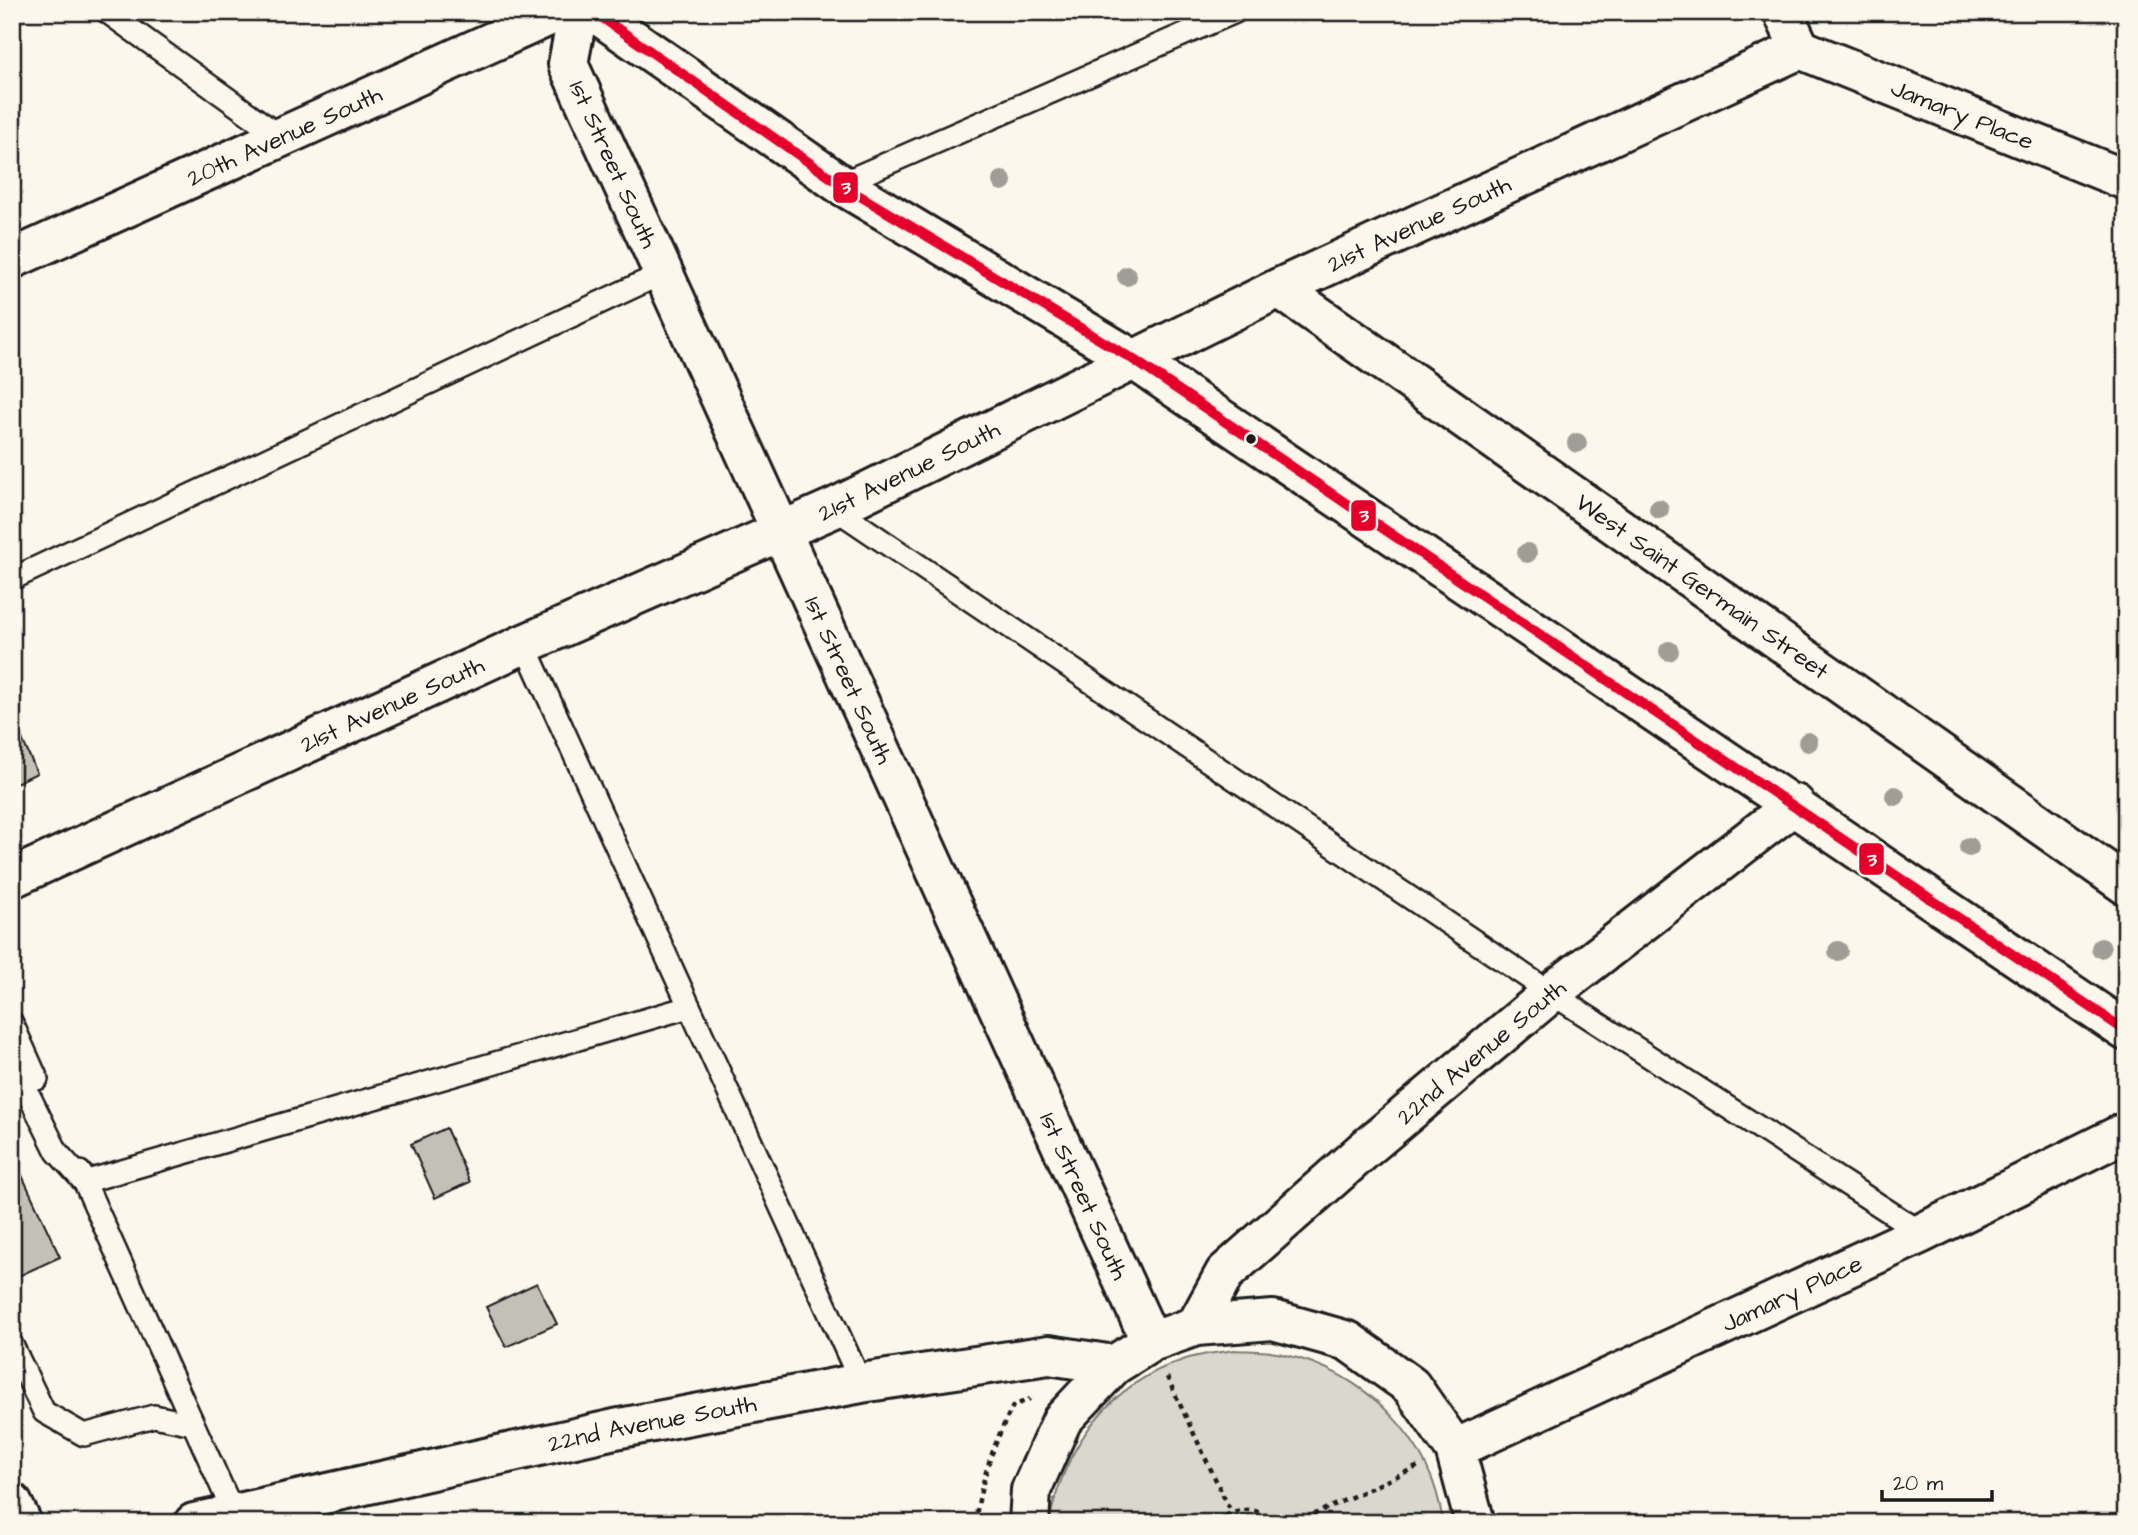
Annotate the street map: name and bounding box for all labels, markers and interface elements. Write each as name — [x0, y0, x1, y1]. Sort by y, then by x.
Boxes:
street label: Jamary Place — [1885, 71, 2039, 159]
street label: 1st Street South — [560, 75, 666, 254]
street label: 20th Avenue South — [182, 78, 388, 196]
street label: 21st Avenue South — [1322, 168, 1517, 281]
line badge: 3 — [832, 171, 859, 204]
text: 3 — [840, 175, 851, 202]
street label: 21st Avenue South — [813, 413, 1006, 531]
unlabelled marker — [1244, 432, 1258, 446]
street label: West Saint Germain Street — [1568, 486, 1836, 688]
line badge: 3 — [1350, 499, 1377, 532]
text: 3 — [1358, 503, 1369, 530]
street label: 1st Street South — [795, 591, 901, 770]
street label: 21st Avenue South — [295, 648, 490, 762]
line badge: 3 — [1858, 842, 1885, 876]
text: 3 — [1866, 847, 1877, 874]
street label: 22nd Avenue South — [1390, 971, 1574, 1133]
street label: 1st Street South — [1030, 1107, 1136, 1286]
street label: Jamary Place — [1716, 1247, 1868, 1341]
street label: 22nd Avenue South — [545, 1387, 759, 1461]
scale bar — [1882, 1458, 1993, 1502]
text: 20 m — [1893, 1469, 1944, 1498]

